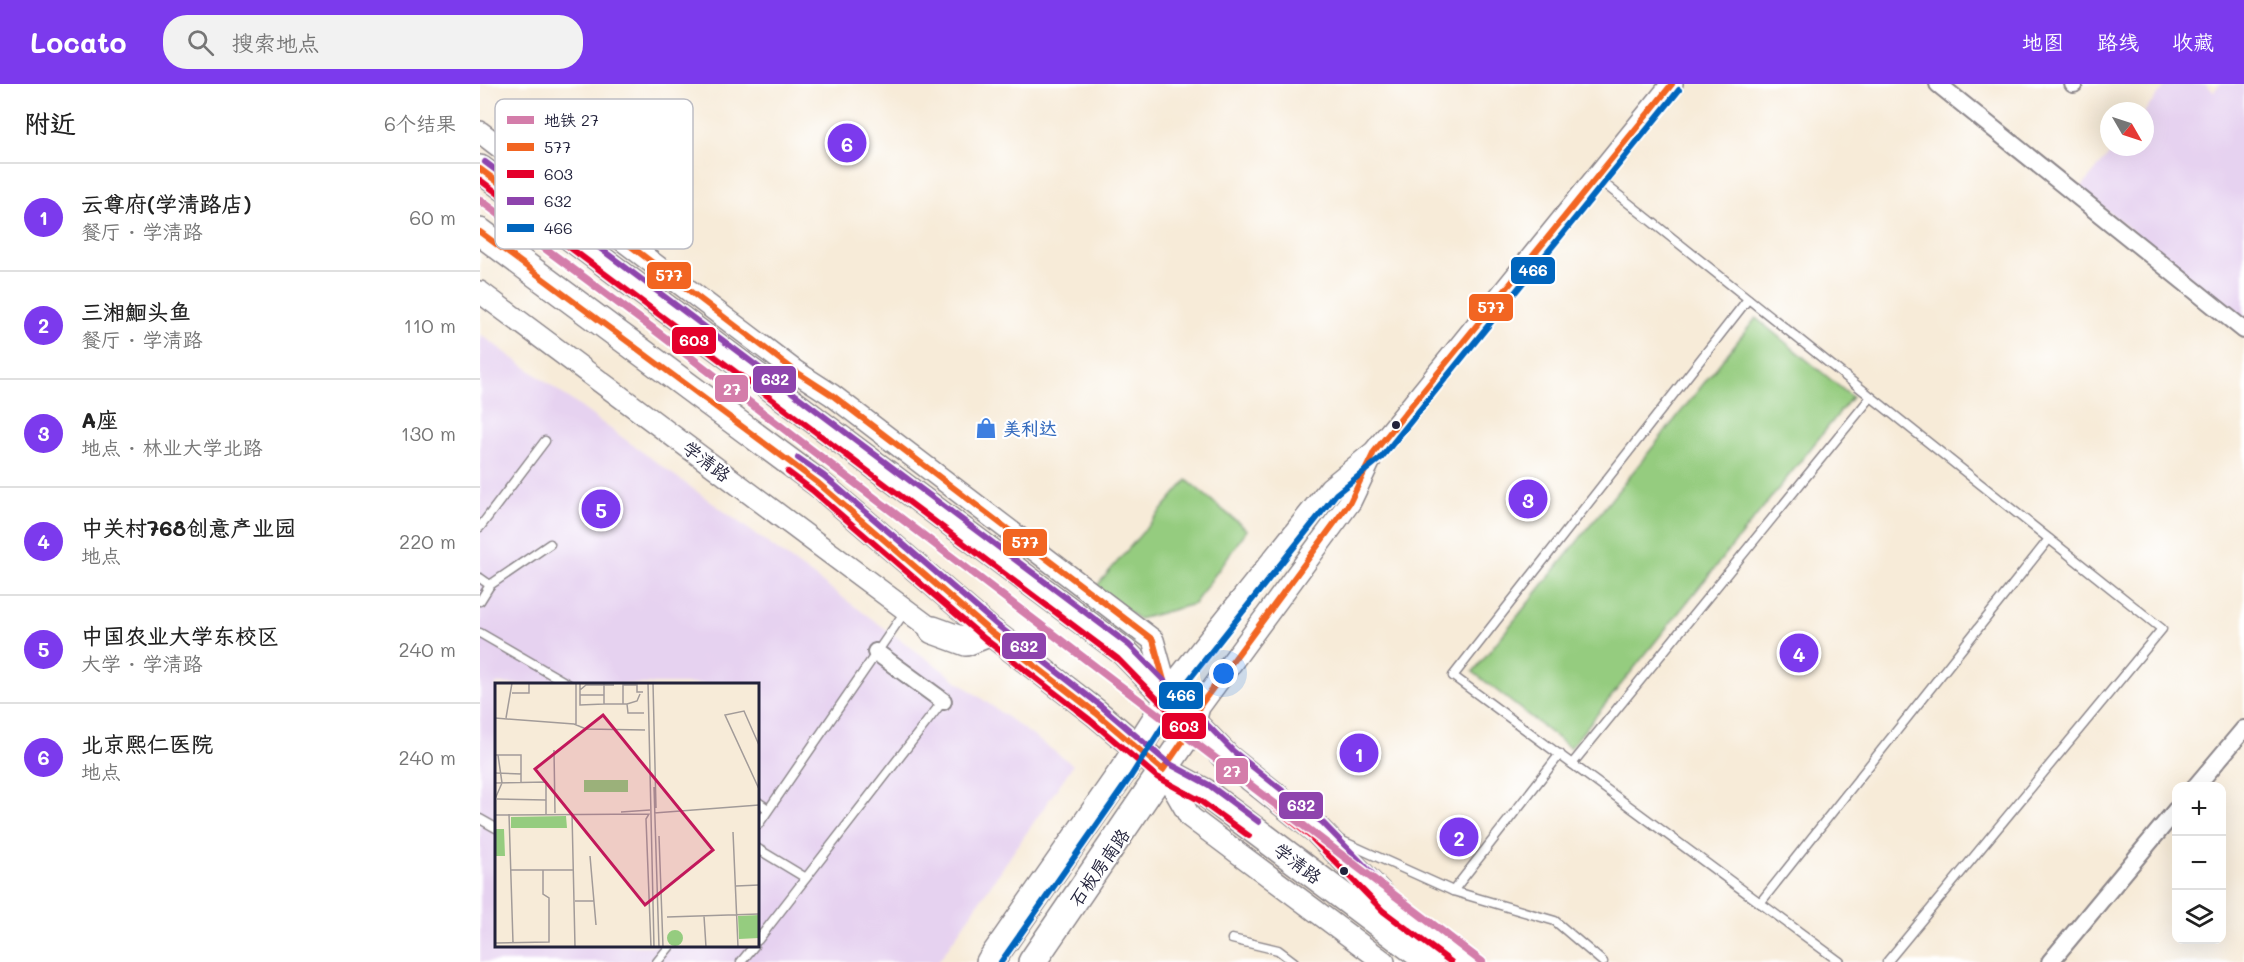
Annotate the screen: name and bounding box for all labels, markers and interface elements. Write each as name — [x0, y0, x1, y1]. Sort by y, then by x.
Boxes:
search box — [163, 15, 583, 69]
text: Locato — [30, 24, 127, 60]
icon: search — [184, 26, 217, 59]
text: 搜索地点 — [232, 28, 320, 57]
text: 地图 — [2022, 28, 2064, 55]
text: 路线 — [2097, 28, 2139, 55]
text: 收藏 — [2172, 28, 2214, 55]
legend — [495, 99, 693, 249]
north arrow — [2100, 102, 2154, 156]
text: 附近 — [24, 106, 76, 140]
text: 地铁 27 — [544, 109, 599, 130]
text: 6个结果 — [384, 110, 456, 136]
pin: 6 — [828, 120, 866, 166]
text: 577 — [544, 136, 571, 157]
text: 603 — [544, 163, 573, 184]
text: 云尊府(学清路店) — [81, 189, 252, 218]
text: 632 — [544, 190, 572, 211]
text: 1 — [39, 204, 48, 230]
text: 60 m — [409, 204, 456, 230]
text: 466 — [544, 217, 573, 238]
text: 餐厅 · 学清路 — [81, 218, 203, 244]
line badge: 466 — [1510, 256, 1556, 285]
text: 466 — [1518, 259, 1548, 280]
line badge: 577 — [646, 261, 692, 290]
text: 577 — [655, 264, 683, 285]
line badge: 577 — [1468, 293, 1514, 322]
text: 577 — [1477, 296, 1505, 317]
text: 三湘鮰头鱼 — [81, 297, 191, 326]
text: 2 — [38, 312, 49, 338]
text: 110 m — [403, 312, 456, 338]
text: 餐厅 · 学清路 — [81, 326, 203, 352]
line badge: 603 — [671, 326, 717, 355]
text: 603 — [679, 329, 709, 350]
line badge: 632 — [752, 365, 797, 394]
text: 632 — [761, 368, 789, 389]
line badge: 27 — [714, 374, 749, 403]
text: 27 — [723, 378, 741, 399]
text: A座 — [81, 405, 118, 434]
shop icon: 美利达 — [974, 416, 998, 440]
place label: 美利达 — [1003, 416, 1057, 440]
unlabelled marker — [1390, 419, 1402, 431]
text: 3 — [38, 420, 50, 446]
text: 130 m — [401, 420, 456, 446]
text: 地点 · 林业大学北路 — [81, 434, 263, 460]
street label: 学清路 — [678, 435, 736, 487]
pin: 3 — [1508, 476, 1548, 522]
pin: 5 — [582, 486, 620, 532]
text: 中关村768创意产业园 — [81, 513, 296, 542]
text: 4 — [37, 528, 50, 554]
text: 220 m — [399, 528, 456, 554]
line badge: 577 — [1002, 528, 1048, 557]
text: 577 — [1011, 531, 1039, 552]
text: 地点 — [81, 542, 121, 568]
text: 中国农业大学东校区 — [81, 621, 279, 650]
pin: 4 — [1780, 630, 1818, 676]
line badge: 632 — [1001, 632, 1047, 660]
text: 632 — [1010, 635, 1038, 656]
text: 5 — [38, 636, 49, 662]
text: 240 m — [398, 636, 456, 662]
text: 大学 · 学清路 — [81, 650, 203, 676]
your location — [1209, 659, 1238, 688]
line badge: 466 — [1158, 681, 1204, 710]
inset map — [495, 683, 759, 947]
text: 466 — [1166, 684, 1196, 705]
line badge: 603 — [1161, 712, 1207, 740]
text: 603 — [1169, 715, 1199, 736]
text: 北京熙仁医院 — [81, 729, 213, 758]
pin: 1 — [1340, 730, 1378, 776]
text: 6 — [37, 744, 50, 770]
text: 240 m — [398, 744, 456, 770]
line badge: 27 — [1215, 757, 1249, 785]
text: 地点 — [81, 758, 121, 784]
text: 27 — [1223, 760, 1241, 781]
map controls — [2172, 782, 2226, 944]
button: + — [2172, 782, 2226, 836]
line badge: 632 — [1278, 791, 1324, 820]
text: 632 — [1287, 794, 1315, 815]
pin: 2 — [1440, 814, 1478, 860]
street label: 石板房南路 — [1063, 823, 1135, 911]
button: − — [2172, 836, 2226, 890]
street label: 学清路 — [1269, 837, 1327, 889]
unlabelled marker — [1338, 865, 1350, 877]
button: layers — [2172, 890, 2226, 944]

